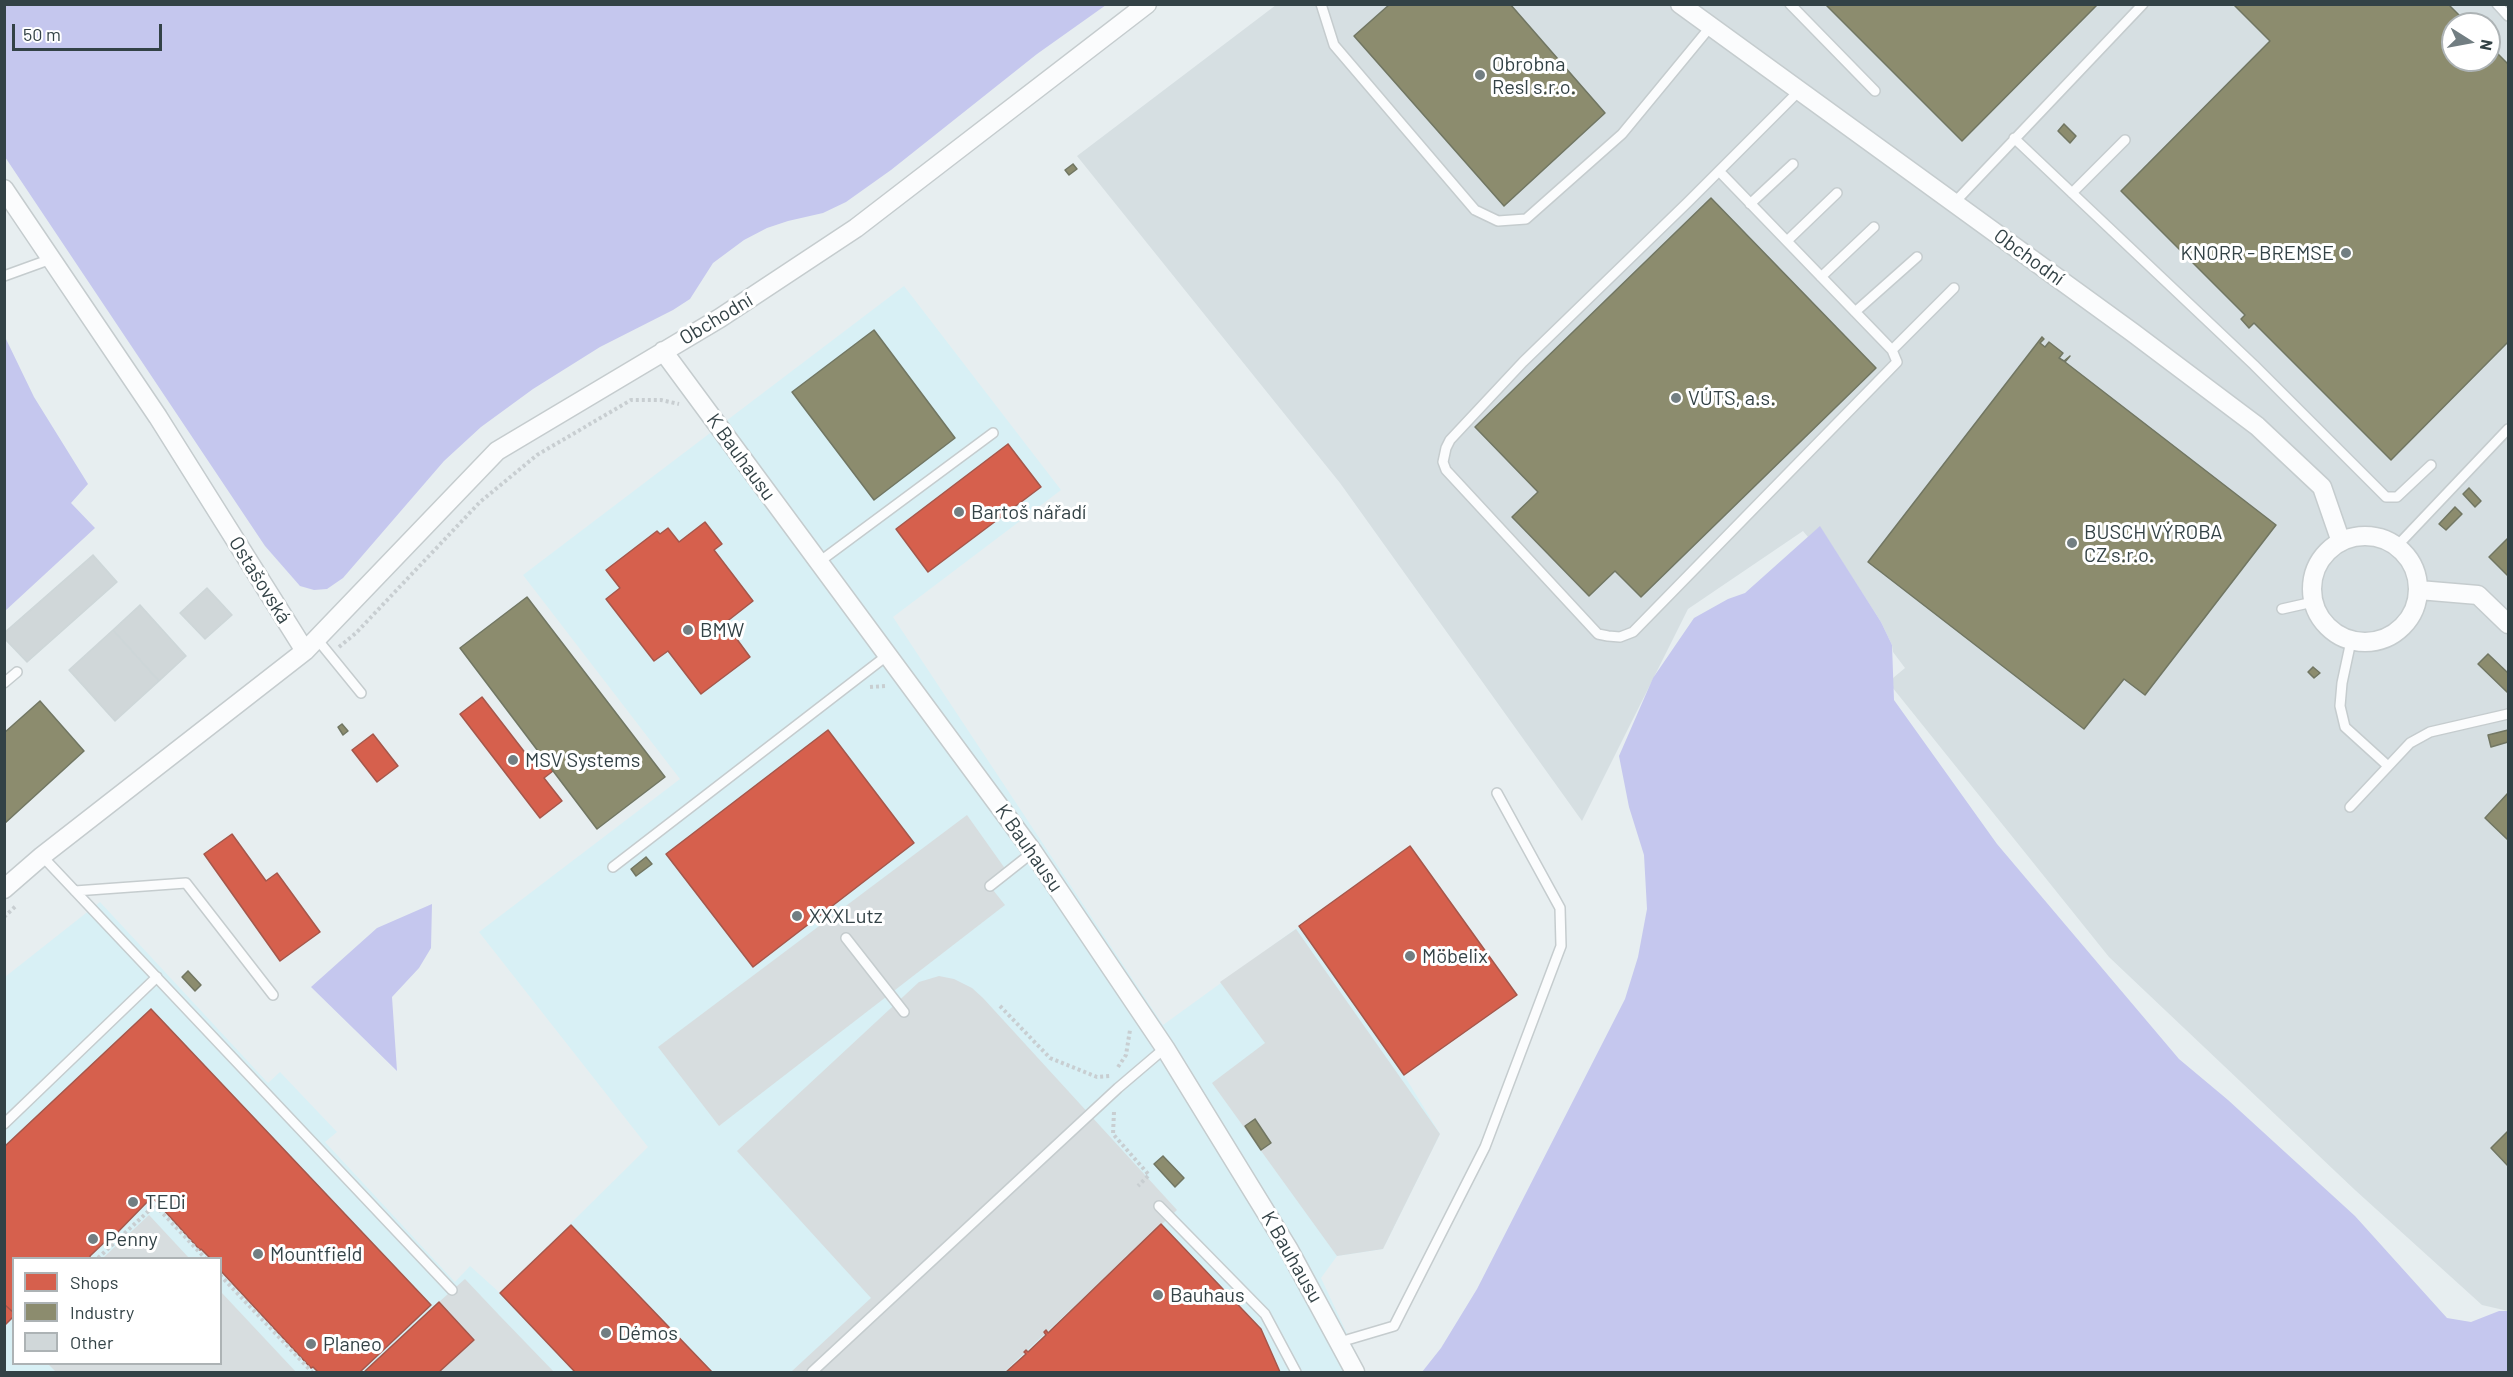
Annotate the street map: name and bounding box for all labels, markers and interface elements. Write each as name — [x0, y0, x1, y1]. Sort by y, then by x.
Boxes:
scale bar — [15, 12, 165, 50]
north arrow — [2441, 12, 2501, 72]
text: 50 m — [23, 23, 61, 45]
text: N — [2477, 38, 2498, 52]
place label: Obrobna Resl s.r.o. — [1492, 52, 1576, 99]
marker: Obrobna Resl s.r.o. — [1473, 68, 1487, 82]
street label: Obchodní — [1989, 223, 2069, 291]
place label: KNORR - BREMSE — [2181, 241, 2334, 265]
marker: KNORR - BREMSE — [2339, 246, 2353, 260]
street label: Obchodní — [675, 288, 757, 350]
place label: VÚTS, a.s. — [1688, 386, 1776, 410]
marker: VÚTS, a.s. — [1669, 391, 1683, 405]
street label: K Bauhausu — [701, 409, 781, 505]
place label: Bartoš nářadí — [971, 500, 1086, 524]
marker: Bartoš nářadí — [952, 505, 966, 519]
place label: BUSCH VÝROBA CZ s.r.o. — [2084, 520, 2222, 567]
street label: Ostašovská — [224, 532, 296, 628]
marker: BUSCH VÝROBA CZ s.r.o. — [2065, 536, 2079, 550]
place label: BMW — [700, 618, 744, 642]
marker: BMW — [681, 623, 695, 637]
place label: MSV Systems — [525, 748, 640, 772]
marker: MSV Systems — [506, 753, 520, 767]
street label: K Bauhausu — [990, 799, 1068, 897]
place label: XXXLutz — [809, 904, 883, 928]
marker: XXXLutz — [790, 909, 804, 923]
place label: Möbelix — [1422, 944, 1488, 968]
marker: Möbelix — [1403, 949, 1417, 963]
place label: TEDi — [145, 1190, 186, 1214]
marker: TEDi — [126, 1195, 140, 1209]
street label: K Bauhausu — [1256, 1207, 1328, 1307]
place label: Penny — [105, 1227, 158, 1251]
marker: Penny — [86, 1232, 100, 1246]
place label: Mountfield — [270, 1242, 362, 1266]
marker: Mountfield — [251, 1247, 265, 1261]
legend — [12, 1257, 222, 1365]
text: Shops — [70, 1271, 119, 1293]
place label: Bauhaus — [1170, 1283, 1245, 1307]
marker: Bauhaus — [1151, 1288, 1165, 1302]
text: Industry — [70, 1301, 134, 1323]
place label: Démos — [618, 1321, 678, 1345]
marker: Démos — [599, 1326, 613, 1340]
text: Other — [70, 1331, 113, 1353]
place label: Planeo — [323, 1332, 382, 1356]
marker: Planeo — [304, 1337, 318, 1351]

